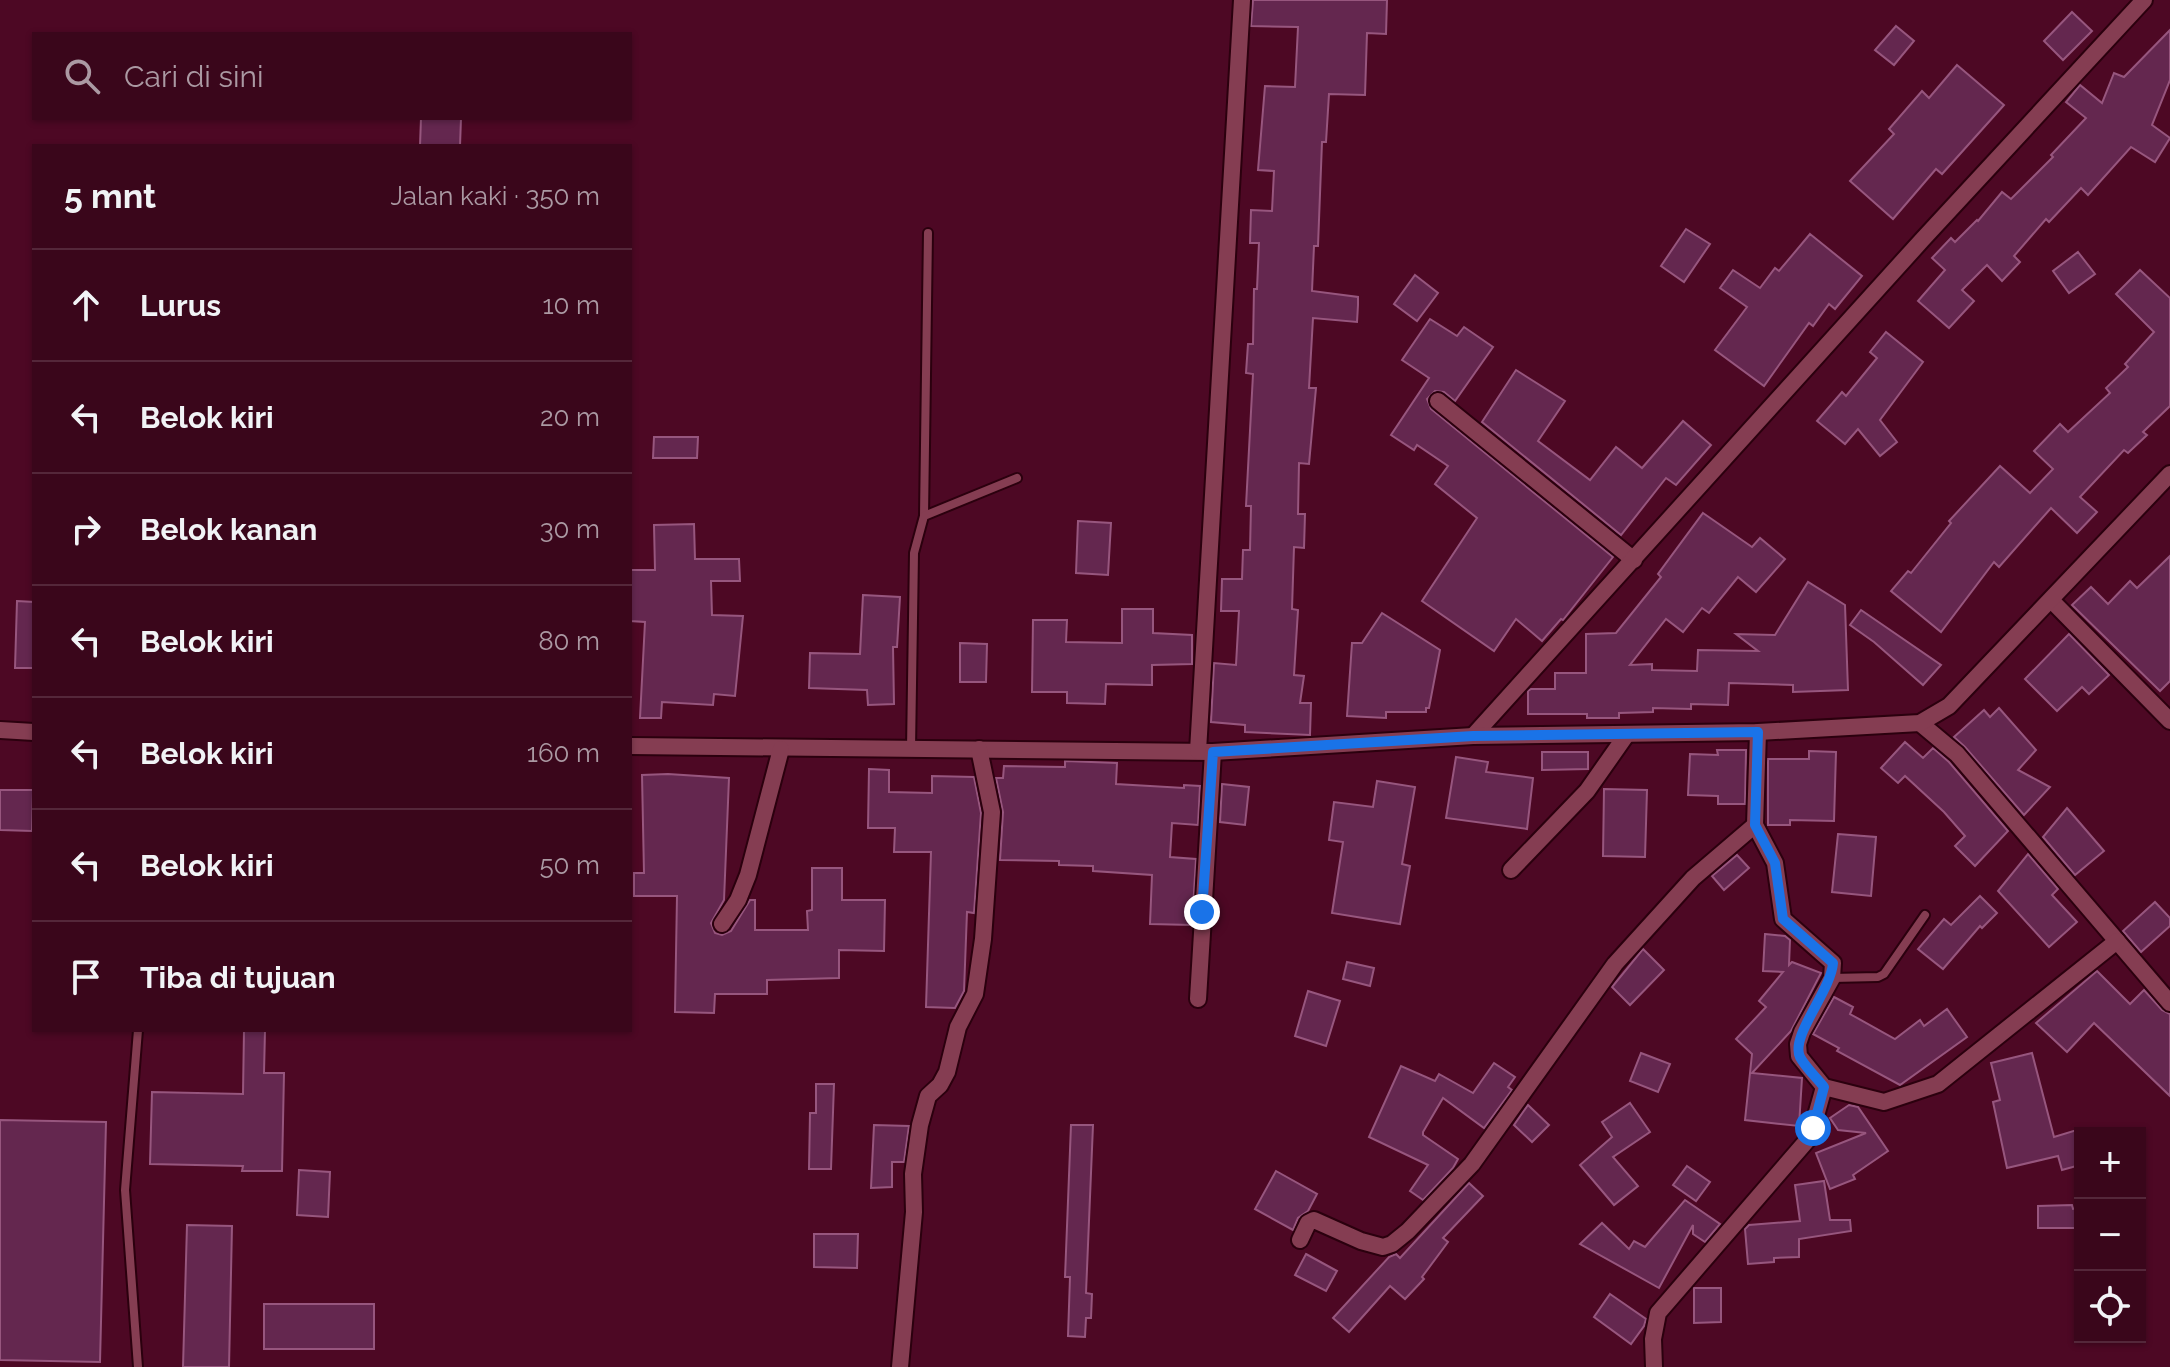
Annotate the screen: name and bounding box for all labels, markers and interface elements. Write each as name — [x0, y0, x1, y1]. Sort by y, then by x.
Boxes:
search box — [32, 32, 632, 120]
icon: search — [60, 54, 104, 98]
text: Cari di sini — [124, 59, 264, 94]
text: 5 mnt — [64, 176, 156, 216]
text: Jalan kaki · 350 m — [391, 181, 600, 211]
icon: ahead — [64, 283, 108, 327]
text: Lurus — [140, 288, 221, 323]
text: 10 m — [542, 290, 600, 320]
icon: left — [64, 395, 108, 439]
text: Belok kiri — [140, 400, 274, 435]
text: 20 m — [540, 402, 600, 432]
icon: right — [64, 507, 108, 551]
text: Belok kanan — [140, 512, 317, 547]
text: 30 m — [540, 514, 600, 544]
icon: left — [64, 619, 108, 663]
text: Belok kiri — [140, 624, 274, 659]
text: 80 m — [538, 626, 600, 656]
icon: left — [64, 731, 108, 775]
text: Belok kiri — [140, 736, 274, 771]
text: 160 m — [527, 738, 600, 768]
icon: left — [64, 843, 108, 887]
text: Belok kiri — [140, 848, 274, 883]
text: 50 m — [539, 850, 600, 880]
route end — [1184, 894, 1220, 930]
icon: arrive — [64, 955, 108, 999]
text: Tiba di tujuan — [140, 960, 336, 995]
route start — [1795, 1110, 1831, 1146]
map controls — [2074, 1127, 2146, 1343]
button: + — [2074, 1127, 2146, 1199]
button: − — [2074, 1199, 2146, 1271]
button: locate — [2074, 1271, 2146, 1343]

